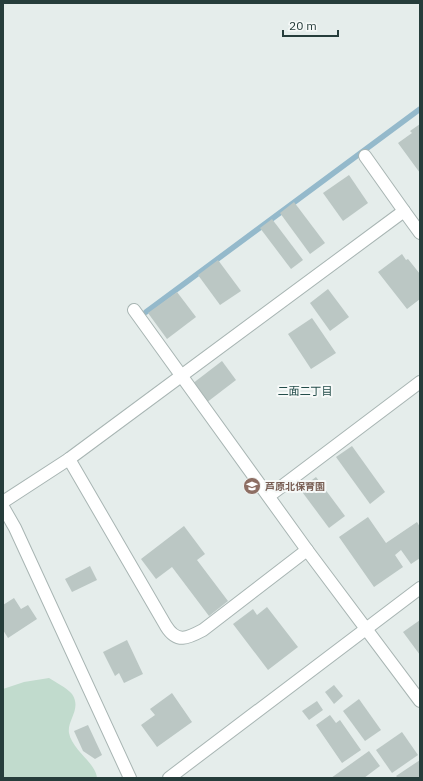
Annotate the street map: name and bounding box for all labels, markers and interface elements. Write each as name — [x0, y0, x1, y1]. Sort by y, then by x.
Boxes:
scale bar — [283, 12, 338, 38]
text: 20 m — [289, 18, 317, 33]
district label: 二面二丁目 — [278, 384, 333, 398]
school or university icon: 芦原北保育園 — [242, 476, 262, 496]
place label: 芦原北保育園 — [265, 480, 325, 493]

